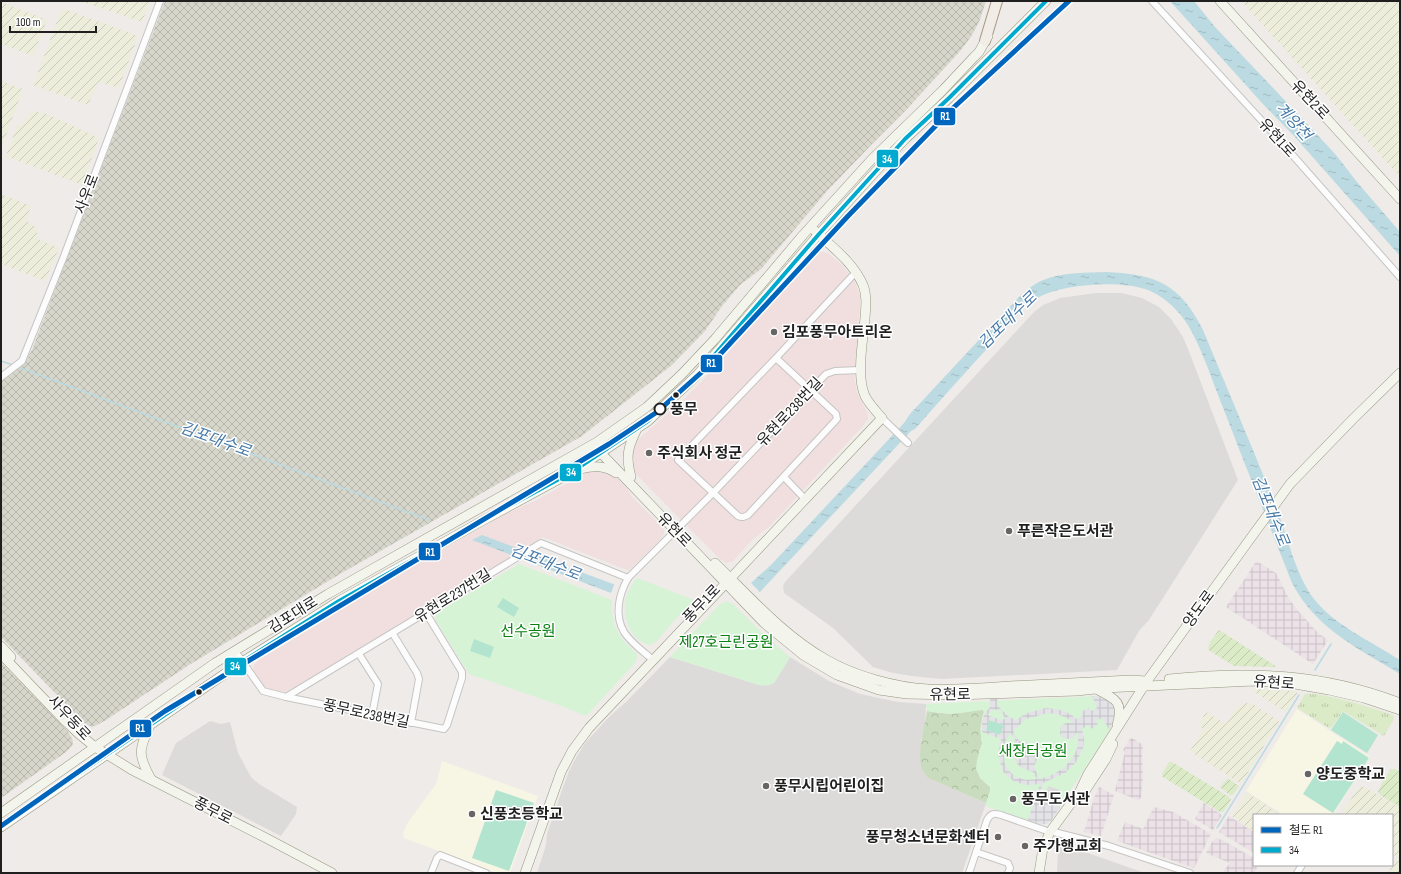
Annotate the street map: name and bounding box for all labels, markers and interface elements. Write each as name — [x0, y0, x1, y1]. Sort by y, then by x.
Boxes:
scale bar — [10, 8, 96, 34]
text: 100 m — [16, 15, 41, 30]
street label: 유현2로 — [1287, 76, 1333, 124]
water label: 계양천 — [1271, 99, 1316, 146]
line badge: R1 — [933, 107, 956, 126]
text: R1 — [940, 110, 951, 123]
street label: 유현1로 — [1254, 114, 1300, 162]
line badge: 34 — [876, 149, 899, 168]
text: 34 — [882, 153, 892, 166]
street label: 사우로 — [71, 171, 103, 217]
water label: 김포대수로 — [975, 288, 1042, 353]
place label: 김포풍무아트리온 — [782, 323, 893, 342]
marker: 김포풍무아트리온 — [769, 327, 779, 337]
line badge: R1 — [700, 354, 723, 373]
text: R1 — [706, 357, 717, 370]
street label: 유현로238번길 — [753, 373, 827, 451]
unlabelled marker — [671, 390, 681, 400]
place label: 풍무 — [670, 400, 698, 419]
marker: 풍무 — [653, 402, 667, 416]
water label: 김포대수로 — [177, 418, 254, 462]
place label: 주식회사 정군 — [657, 444, 742, 463]
marker: 주식회사 정군 — [644, 448, 654, 458]
line badge: 34 — [559, 463, 582, 482]
text: 34 — [566, 466, 576, 479]
water label: 김포대수로 — [1247, 473, 1293, 550]
street label: 유현로 — [653, 509, 695, 551]
place label: 푸른작은도서관 — [1017, 522, 1114, 541]
marker: 푸른작은도서관 — [1004, 526, 1014, 536]
water label: 김포대수로 — [507, 541, 584, 586]
line badge: R1 — [418, 542, 441, 561]
text: R1 — [425, 546, 436, 559]
street label: 유현로237번길 — [411, 565, 495, 627]
street label: 풍무1로 — [679, 581, 725, 627]
street label: 양도로 — [1179, 587, 1219, 631]
street label: 김포대로 — [265, 592, 321, 638]
park label: 선수공원 — [500, 622, 556, 641]
park label: 제27호근린공원 — [679, 633, 774, 652]
line badge: 34 — [224, 657, 247, 676]
text: 34 — [230, 660, 240, 673]
street label: 유현로 — [1253, 672, 1295, 694]
street label: 유현로 — [929, 685, 971, 705]
unlabelled marker — [194, 687, 204, 697]
street label: 사우동로 — [43, 691, 95, 745]
street label: 풍무로238번길 — [321, 696, 411, 732]
line badge: R1 — [129, 719, 152, 738]
text: R1 — [135, 722, 146, 735]
park label: 새장터공원 — [998, 742, 1068, 761]
place label: 양도중학교 — [1316, 765, 1385, 784]
marker: 양도중학교 — [1303, 769, 1313, 779]
place label: 풍무시립어린이집 — [774, 777, 884, 796]
marker: 풍무시립어린이집 — [761, 781, 771, 791]
place label: 풍무도서관 — [1021, 790, 1090, 809]
street label: 풍무로 — [190, 793, 236, 829]
marker: 풍무도서관 — [1008, 794, 1018, 804]
place label: 신풍초등학교 — [480, 805, 563, 824]
marker: 신풍초등학교 — [467, 809, 477, 819]
legend — [1253, 814, 1393, 866]
text: 철도 R1 — [1289, 823, 1324, 838]
place label: 풍무청소년문화센터 — [866, 828, 990, 847]
marker: 풍무청소년문화센터 — [993, 832, 1003, 842]
place label: 주가행교회 — [1033, 837, 1102, 856]
marker: 주가행교회 — [1020, 841, 1030, 851]
text: 34 — [1289, 843, 1299, 858]

